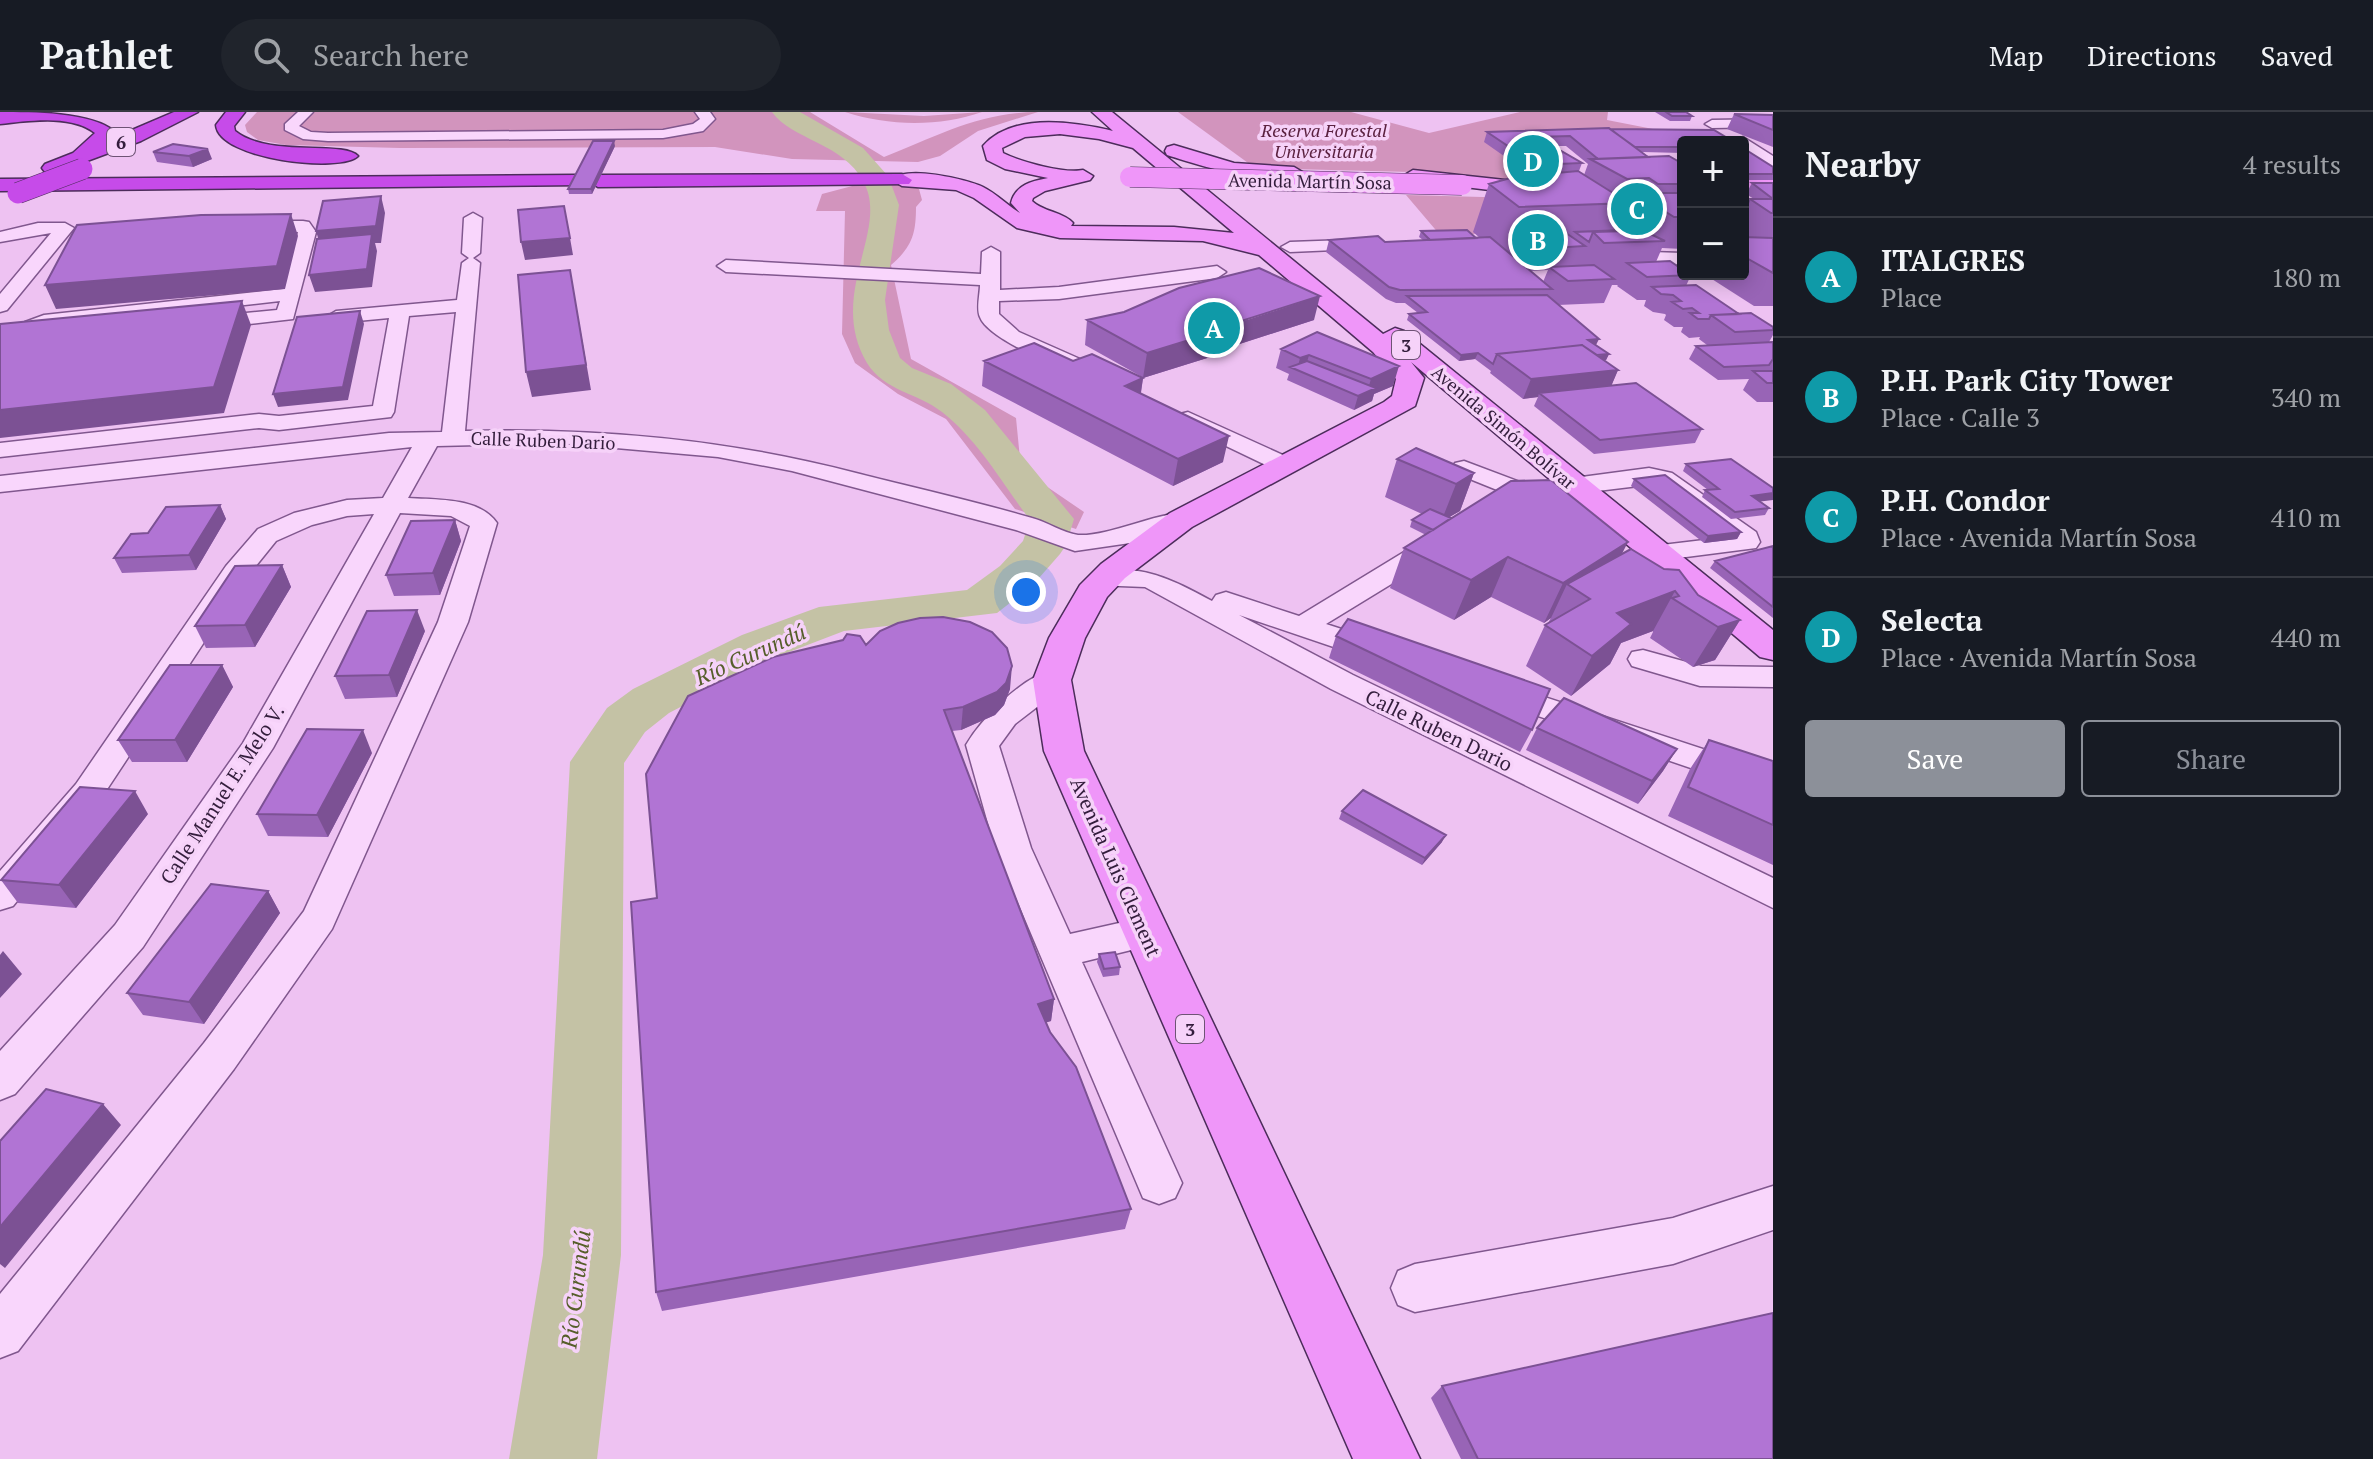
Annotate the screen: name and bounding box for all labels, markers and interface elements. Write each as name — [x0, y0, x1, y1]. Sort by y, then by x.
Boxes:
search box — [221, 19, 781, 91]
text: Pathlet — [40, 30, 173, 80]
icon: search — [249, 33, 293, 77]
text: Search here — [313, 35, 469, 75]
text: Map — [1989, 37, 2043, 74]
text: Directions — [2087, 37, 2217, 74]
text: Saved — [2261, 37, 2333, 74]
park label: Reserva Forestal Universitaria — [1260, 118, 1387, 163]
road number: 6 — [107, 128, 135, 156]
pin: D — [1507, 131, 1559, 191]
map controls — [1677, 136, 1749, 280]
button: + — [1677, 136, 1749, 208]
text: Nearby — [1805, 142, 1920, 187]
text: 4 results — [2243, 147, 2341, 181]
street label: Avenida Martín Sosa — [1228, 168, 1392, 194]
pin: C — [1611, 179, 1663, 239]
button: − — [1677, 208, 1749, 280]
pin: B — [1512, 210, 1564, 270]
text: ITALGRES — [1881, 240, 2025, 280]
text: A — [1822, 260, 1840, 294]
text: 180 m — [2271, 260, 2341, 294]
text: Place — [1881, 280, 1942, 314]
pin: A — [1188, 298, 1240, 358]
road number: 3 — [1392, 331, 1420, 359]
street label: Avenida Simón Bolívar — [1427, 360, 1581, 494]
text: P.H. Park City Tower — [1881, 360, 2173, 400]
text: B — [1823, 380, 1839, 414]
text: 340 m — [2271, 380, 2341, 414]
text: Place · Calle 3 — [1881, 400, 2040, 434]
street label: Calle Ruben Dario — [470, 425, 616, 455]
text: P.H. Condor — [1881, 480, 2050, 520]
text: C — [1823, 500, 1839, 534]
text: 410 m — [2271, 500, 2341, 534]
text: Place · Avenida Martín Sosa — [1881, 520, 2197, 554]
your location — [1006, 572, 1046, 612]
text: Selecta — [1881, 600, 1983, 640]
water label: Río Curundú — [689, 617, 810, 692]
text: D — [1821, 620, 1841, 654]
text: 440 m — [2271, 620, 2341, 654]
text: Place · Avenida Martín Sosa — [1881, 640, 2197, 674]
street label: Calle Ruben Dario — [1361, 683, 1517, 777]
street label: Calle Manuel E. Melo V. — [154, 699, 290, 889]
button: Save — [1805, 720, 2065, 797]
button: Share — [2081, 720, 2341, 797]
street label: Avenida Luis Clement — [1064, 773, 1168, 961]
road number: 3 — [1176, 1015, 1204, 1043]
water label: Río Curundú — [553, 1228, 597, 1351]

